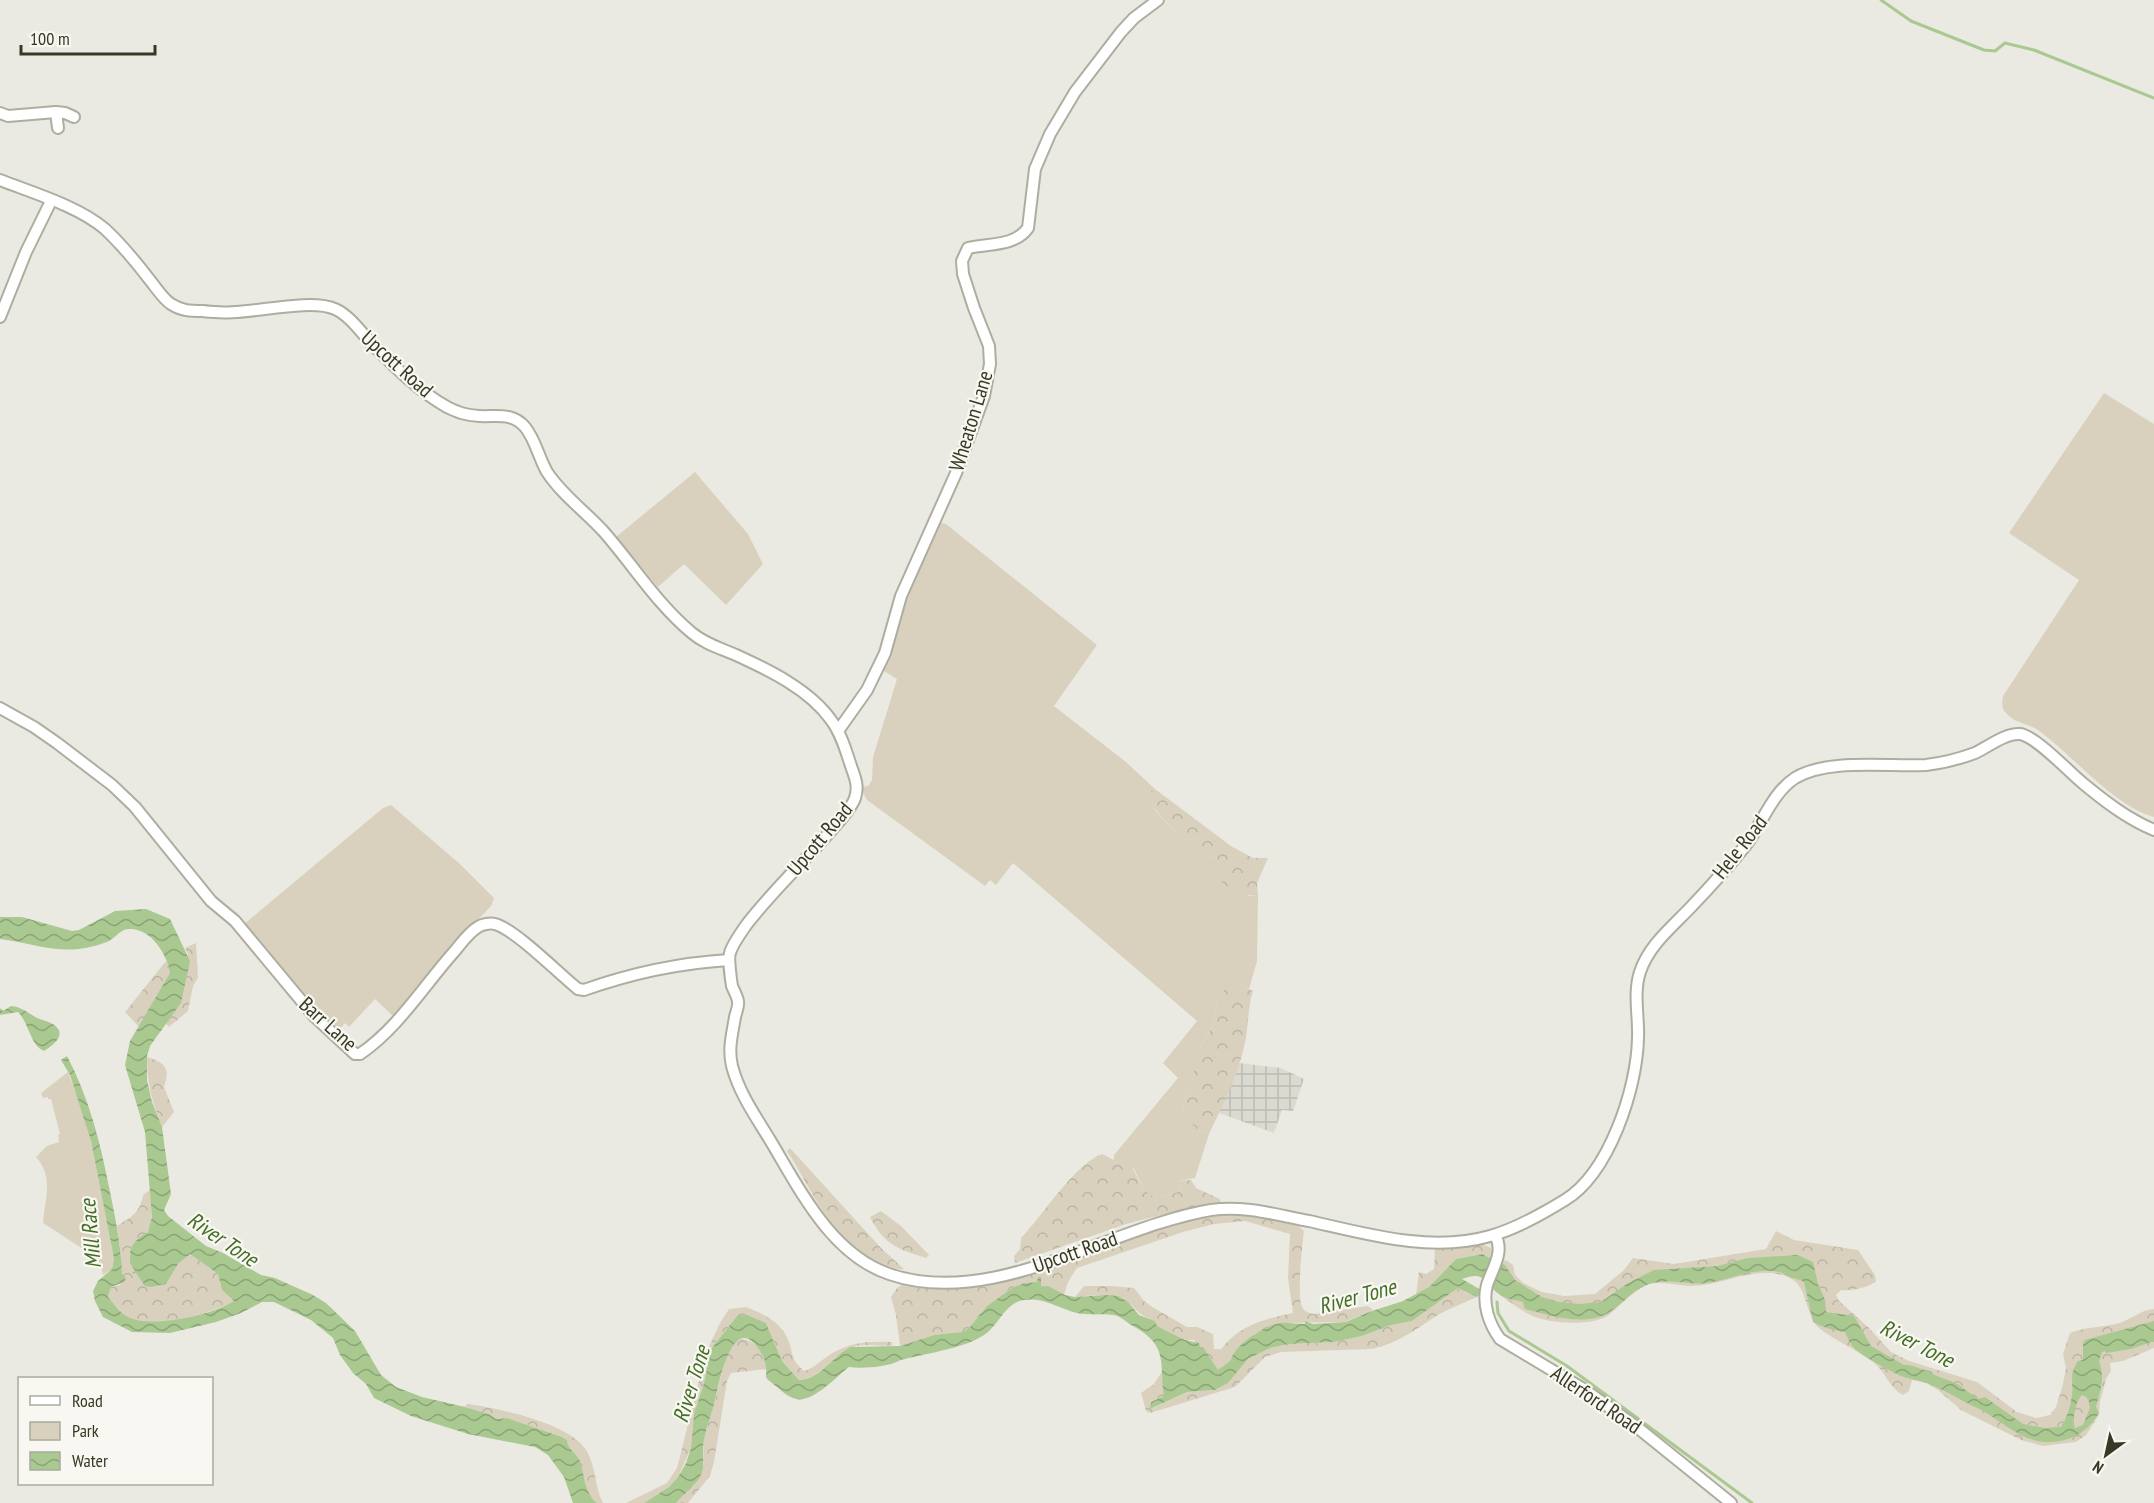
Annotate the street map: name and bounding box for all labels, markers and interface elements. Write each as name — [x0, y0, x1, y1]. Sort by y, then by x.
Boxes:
scale bar — [21, 18, 154, 56]
text: 100 m — [30, 27, 70, 50]
street label: Upcott Road — [356, 324, 439, 403]
street label: Wheaton Lane — [942, 367, 999, 474]
street label: Upcott Road — [781, 796, 858, 881]
street label: Hele Road — [1706, 809, 1773, 884]
street label: Barr Lane — [294, 991, 363, 1057]
water label: Mill Race — [73, 1196, 107, 1270]
water label: River Tone — [182, 1205, 265, 1274]
street label: Upcott Road — [1029, 1224, 1121, 1279]
water label: River Tone — [1315, 1272, 1401, 1320]
water label: River Tone — [1875, 1313, 1960, 1374]
water label: River Tone — [666, 1340, 716, 1426]
street label: Allerford Road — [1546, 1359, 1647, 1440]
legend — [18, 1377, 213, 1485]
text: Road — [72, 1389, 103, 1412]
text: Park — [72, 1419, 99, 1442]
north arrow — [2076, 1425, 2136, 1485]
text: Water — [72, 1449, 108, 1472]
text: N — [2089, 1457, 2107, 1478]

